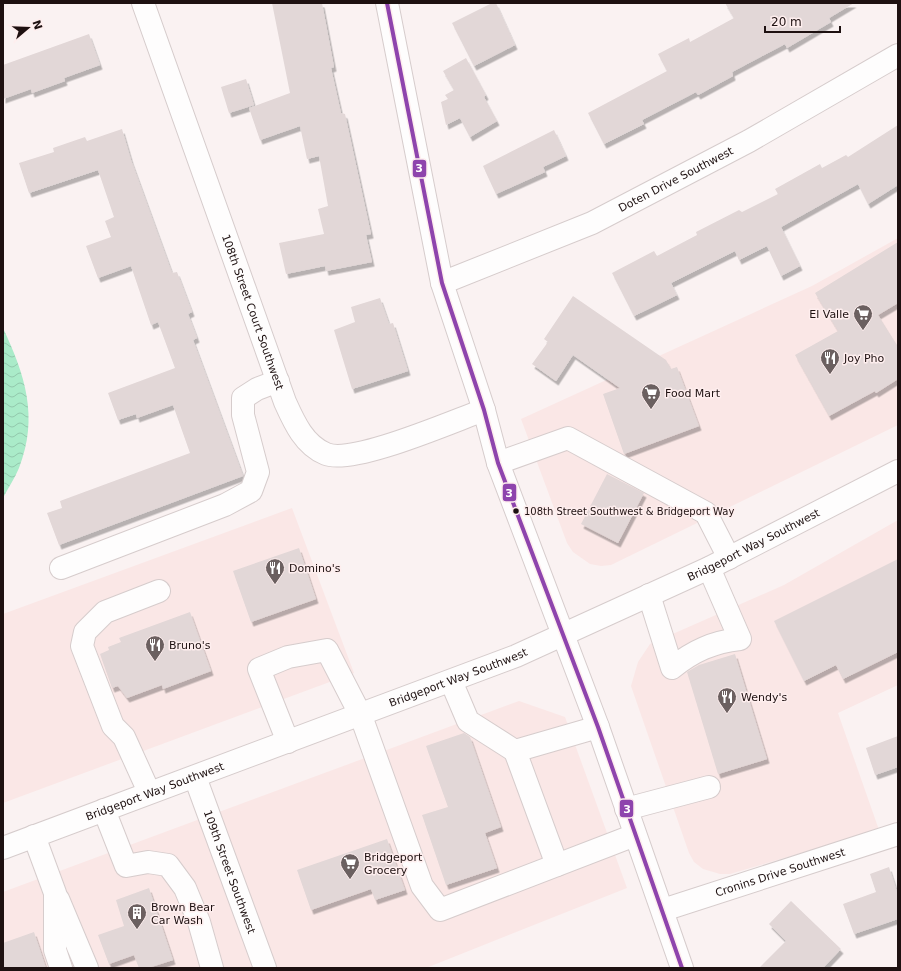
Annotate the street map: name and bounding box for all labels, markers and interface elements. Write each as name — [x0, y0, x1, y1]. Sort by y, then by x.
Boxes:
north arrow — [8, 8, 48, 48]
scale bar — [765, 8, 840, 34]
text: 20 m — [771, 15, 802, 29]
text: N — [29, 18, 45, 31]
street label: Doten Drive Southwest — [616, 144, 736, 215]
line badge: 3 — [412, 159, 427, 178]
text: 3 — [415, 162, 423, 175]
street label: 108th Street Court Southwest — [219, 233, 286, 392]
supermarket icon: El Valle — [852, 303, 874, 331]
place label: El Valle — [809, 308, 849, 321]
restaurant icon: Joy Pho — [819, 347, 841, 375]
place label: Joy Pho — [843, 352, 885, 365]
supermarket icon: Food Mart — [640, 382, 662, 410]
place label: Food Mart — [665, 387, 721, 400]
line badge: 3 — [502, 483, 517, 502]
text: 3 — [505, 487, 513, 500]
marker: 108th Street Southwest & Bridgeport Way — [511, 506, 521, 516]
place label: 108th Street Southwest & Bridgeport Way — [524, 506, 734, 517]
street label: Bridgeport Way Southwest — [685, 506, 823, 584]
restaurant icon: Domino's — [264, 557, 286, 585]
place label: Domino's — [289, 562, 341, 575]
restaurant icon: Bruno's — [144, 634, 166, 662]
place label: Bruno's — [169, 639, 211, 652]
street label: Bridgeport Way Southwest — [387, 645, 530, 710]
restaurant icon: Wendy's — [716, 686, 738, 714]
place label: Wendy's — [741, 691, 787, 704]
street label: Bridgeport Way Southwest — [84, 760, 227, 823]
line badge: 3 — [619, 799, 634, 818]
text: 3 — [623, 803, 631, 816]
street label: 109th Street Southwest — [201, 808, 258, 936]
street label: Cronins Drive Southwest — [714, 845, 847, 900]
place label: Bridgeport Grocery — [364, 851, 423, 877]
supermarket icon: Bridgeport Grocery — [339, 852, 361, 880]
place label: Brown Bear Car Wash — [151, 901, 215, 927]
building icon: Brown Bear Car Wash — [126, 902, 148, 930]

